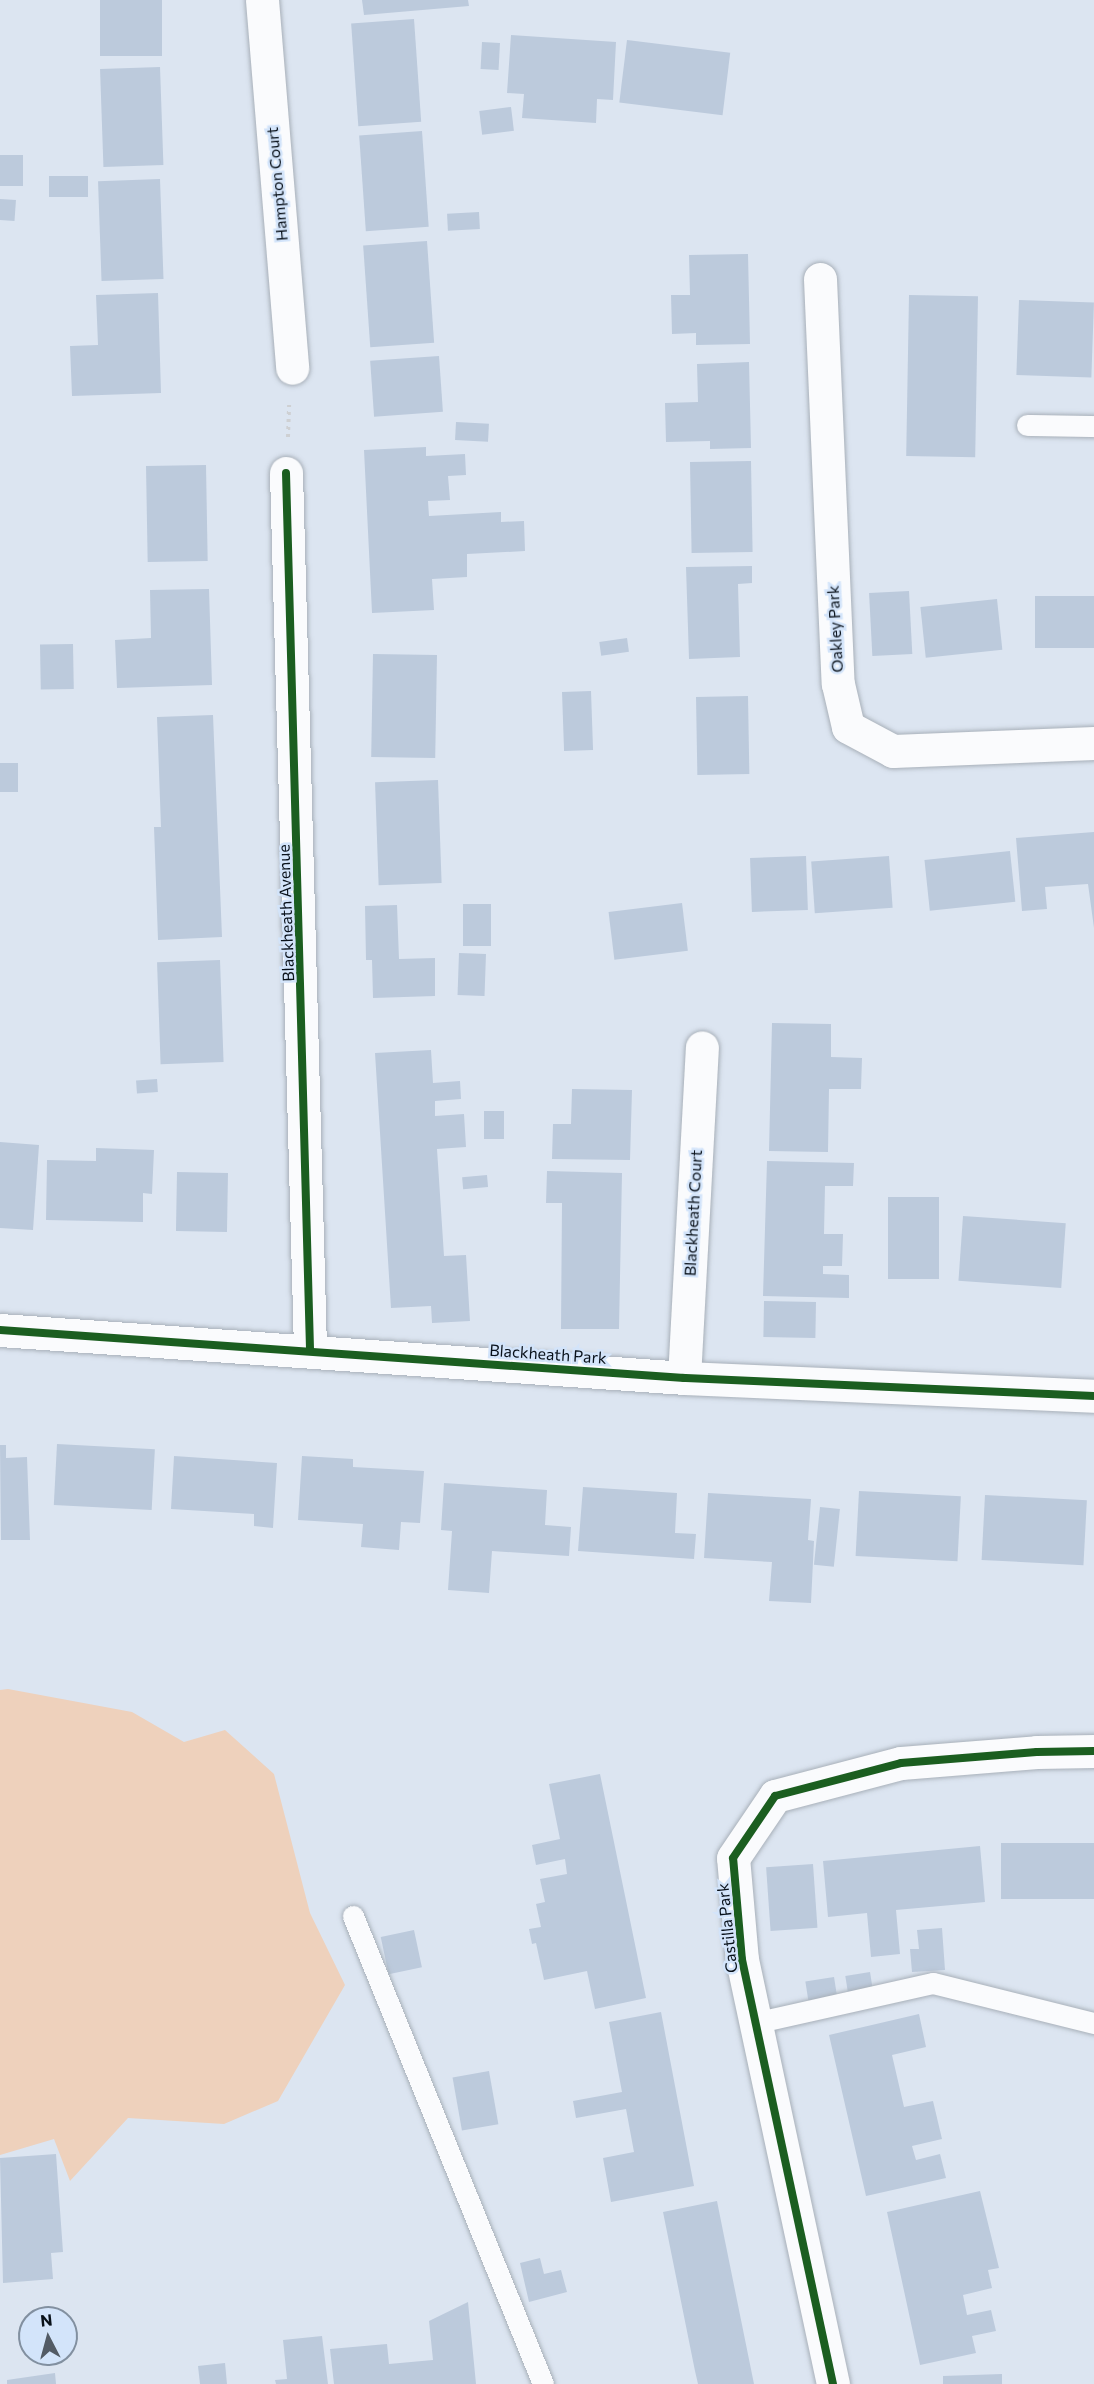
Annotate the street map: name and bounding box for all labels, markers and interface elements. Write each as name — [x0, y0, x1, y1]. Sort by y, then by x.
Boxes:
street label: Hampton Court — [262, 126, 292, 242]
street label: Oakley Park — [823, 585, 847, 673]
street label: Blackheath Avenue — [274, 844, 298, 982]
street label: Blackheath Court — [680, 1149, 706, 1277]
street label: Blackheath Park — [489, 1340, 607, 1368]
street label: Castilla Park — [713, 1882, 741, 1974]
north arrow — [18, 2306, 78, 2366]
text: N — [39, 2310, 53, 2330]

